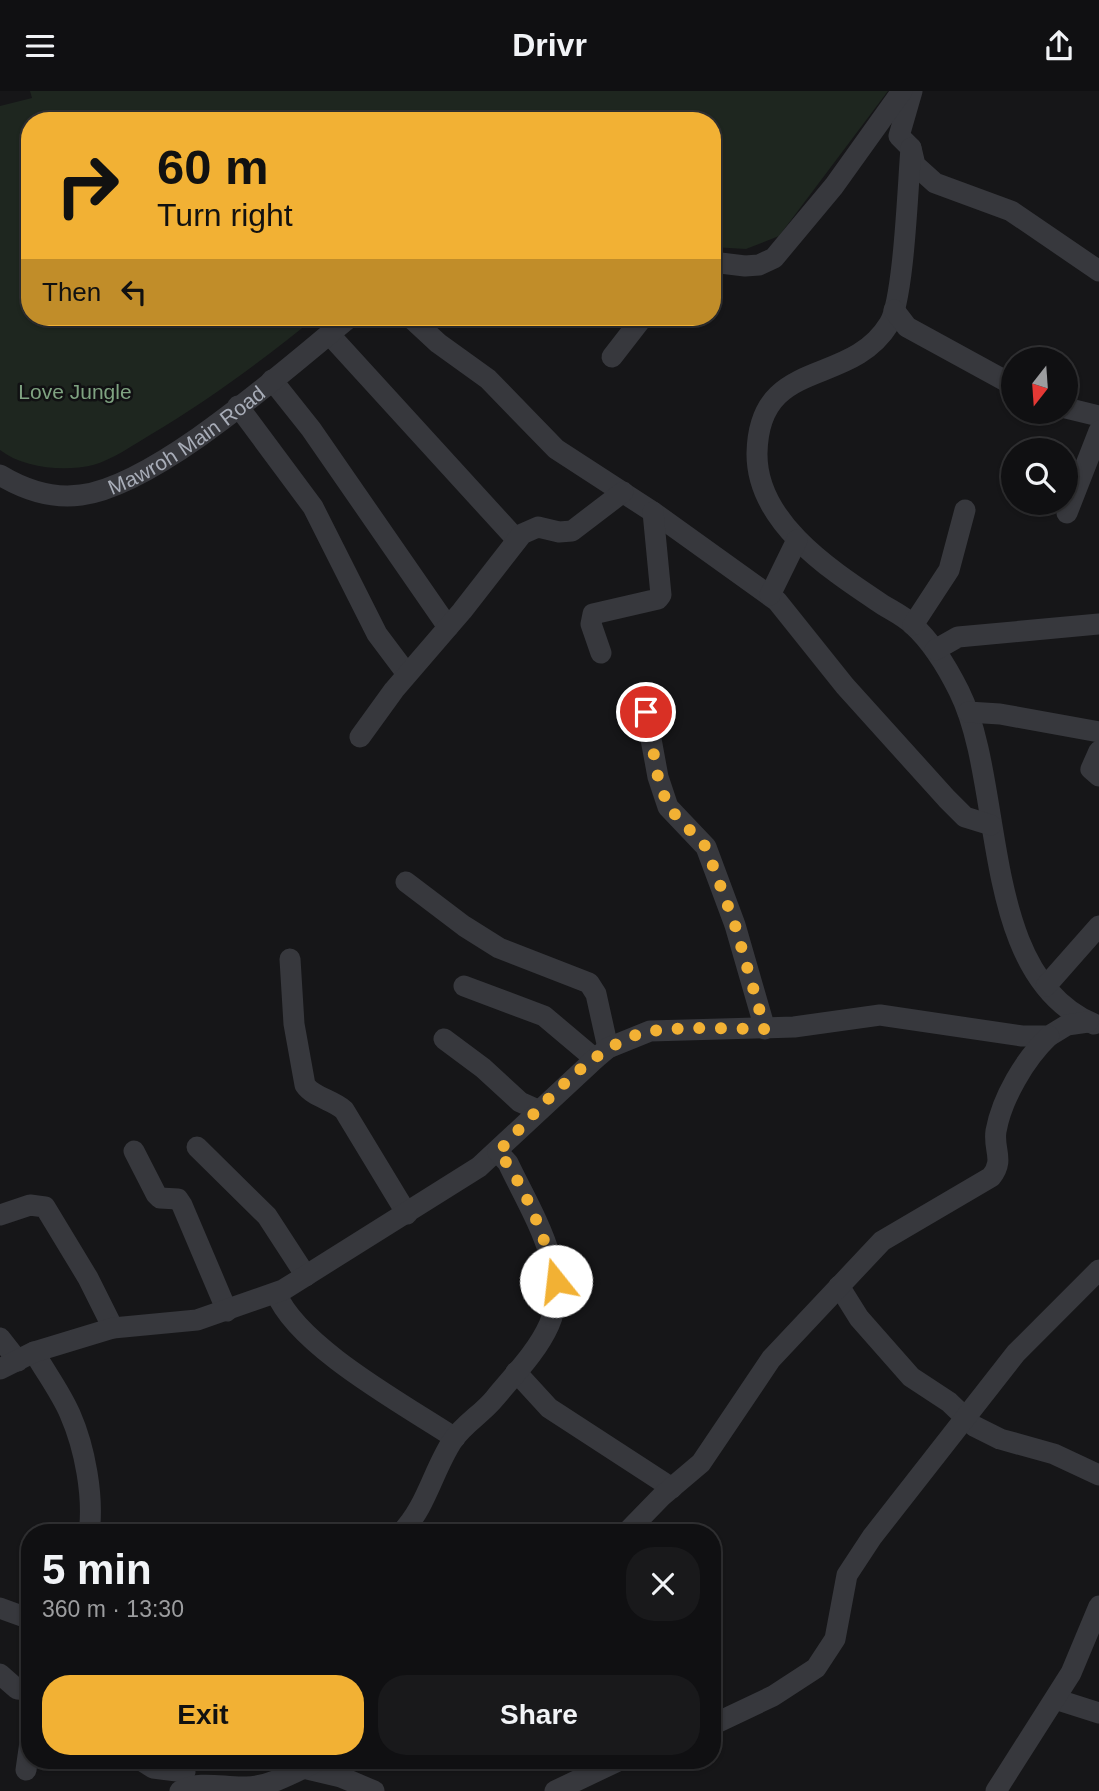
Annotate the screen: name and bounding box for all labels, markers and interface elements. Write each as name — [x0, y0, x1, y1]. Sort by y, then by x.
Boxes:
icon: menu — [21, 27, 59, 65]
text: Drivr — [512, 27, 587, 63]
icon: share — [1040, 27, 1078, 65]
icon: right — [42, 140, 133, 231]
text: 60 m — [157, 140, 269, 194]
text: Turn right — [157, 197, 293, 233]
icon: left — [115, 273, 153, 311]
text: Then — [42, 277, 101, 307]
north arrow — [1001, 347, 1078, 423]
map controls — [1001, 347, 1078, 515]
park label: Love Jungle — [18, 380, 132, 403]
street label: Mawroh Main Road — [104, 381, 269, 499]
button: search — [1001, 438, 1078, 515]
pin — [616, 682, 676, 742]
icon: arrive — [627, 693, 665, 731]
position arrow — [519, 1244, 593, 1318]
text: 5 min — [42, 1546, 152, 1593]
button: close — [626, 1547, 700, 1621]
text: 360 m · 13:30 — [42, 1596, 184, 1622]
button: Exit — [42, 1675, 364, 1755]
button: Share — [378, 1675, 700, 1755]

